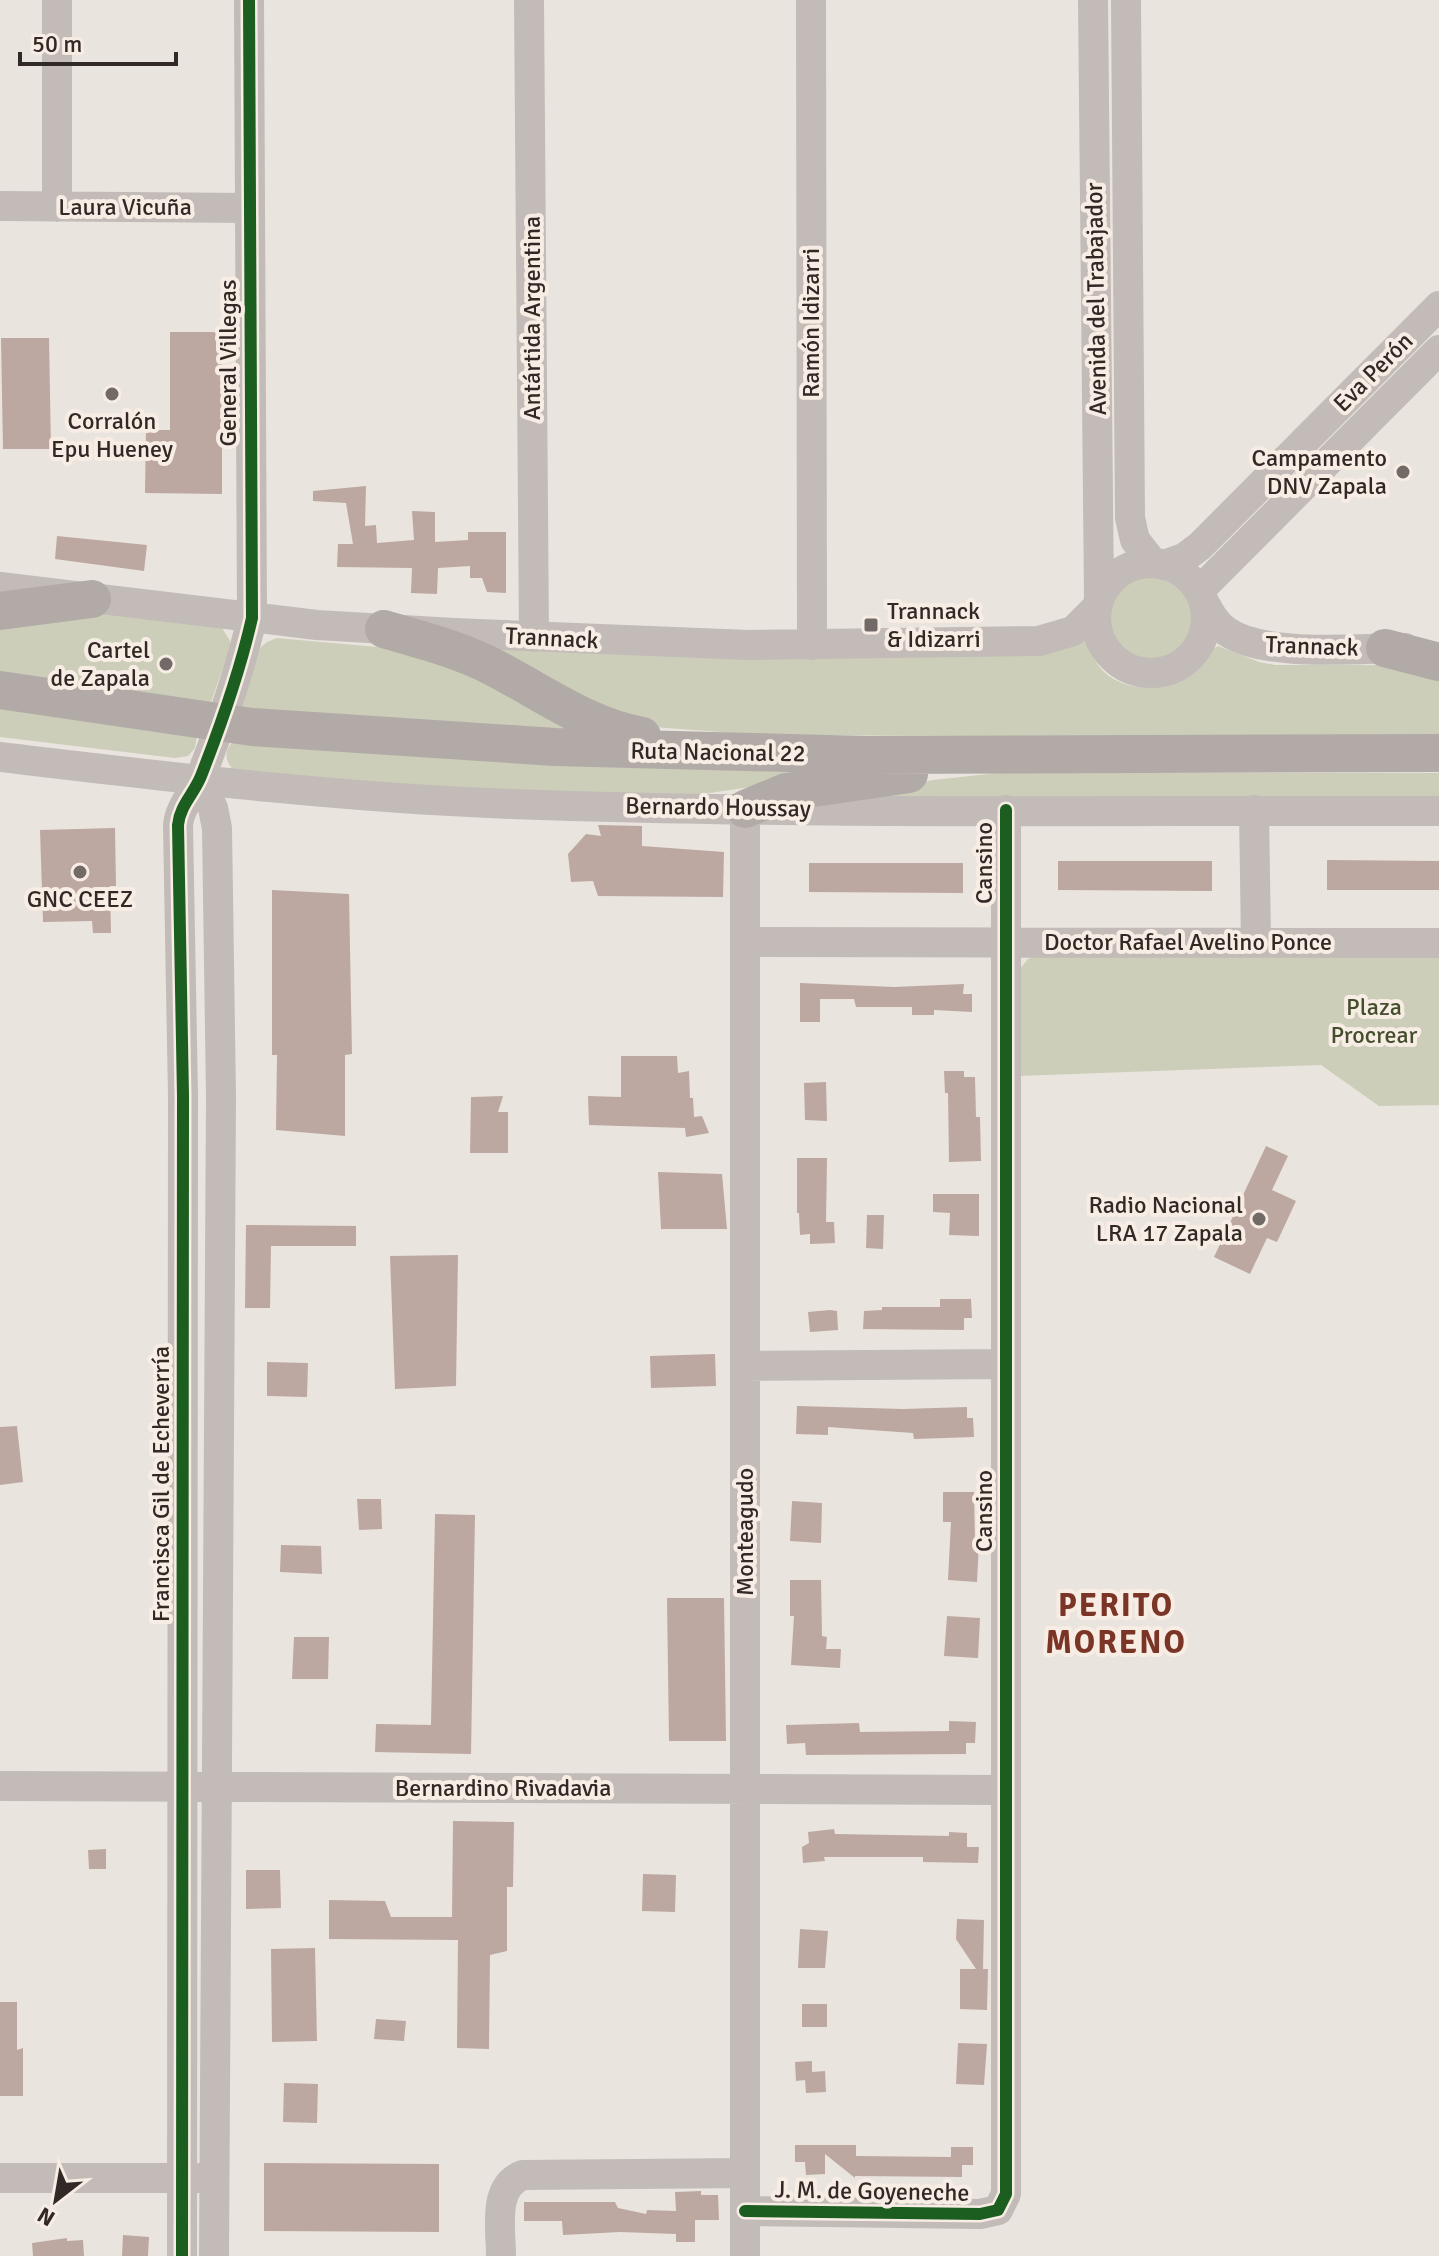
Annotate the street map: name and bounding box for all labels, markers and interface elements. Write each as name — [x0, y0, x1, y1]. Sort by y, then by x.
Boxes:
scale bar — [20, 16, 176, 66]
text: 50 m — [32, 29, 82, 59]
street label: Avenida del Trabajador — [1079, 182, 1113, 416]
street label: Laura Vicuña — [58, 192, 192, 222]
street label: Antártida Argentina — [517, 216, 547, 420]
street label: Ramón Idizarri — [796, 248, 826, 398]
street label: General Villegas — [213, 280, 243, 446]
street label: Eva Perón — [1327, 326, 1419, 418]
marker: Corralón Epu Hueney — [103, 385, 121, 403]
place label: Corralón Epu Hueney — [51, 406, 173, 464]
place label: Campamento DNV Zapala — [1252, 443, 1387, 501]
marker: Campamento DNV Zapala — [1394, 463, 1412, 481]
place label: Trannack & Idizarri — [887, 596, 981, 654]
marker: Trannack & Idizarri — [862, 616, 880, 634]
street label: Trannack — [505, 621, 599, 655]
street label: Trannack — [1265, 629, 1359, 663]
place label: Cartel de Zapala — [51, 635, 150, 693]
marker: Cartel de Zapala — [157, 655, 175, 673]
street label: Ruta Nacional 22 — [630, 735, 806, 769]
street label: Bernardo Houssay — [625, 790, 811, 824]
street label: Cansino — [969, 822, 999, 904]
marker: GNC CEEZ — [71, 863, 89, 881]
place label: GNC CEEZ — [27, 884, 133, 914]
street label: Doctor Rafael Avelino Ponce — [1044, 927, 1332, 957]
park label: Plaza Procrear — [1331, 992, 1418, 1050]
place label: Radio Nacional LRA 17 Zapala — [1089, 1190, 1243, 1248]
marker: Radio Nacional LRA 17 Zapala — [1250, 1210, 1268, 1228]
street label: Francisca Gil de Echeverría — [146, 1346, 176, 1622]
street label: Monteagudo — [730, 1468, 760, 1596]
street label: Cansino — [969, 1470, 999, 1552]
district label: PERITO MORENO — [1045, 1586, 1187, 1662]
street label: Bernardino Rivadavia — [395, 1773, 611, 1803]
north arrow — [16, 2160, 96, 2240]
street label: J. M. de Goyeneche — [774, 2174, 970, 2208]
text: N — [32, 2201, 59, 2232]

